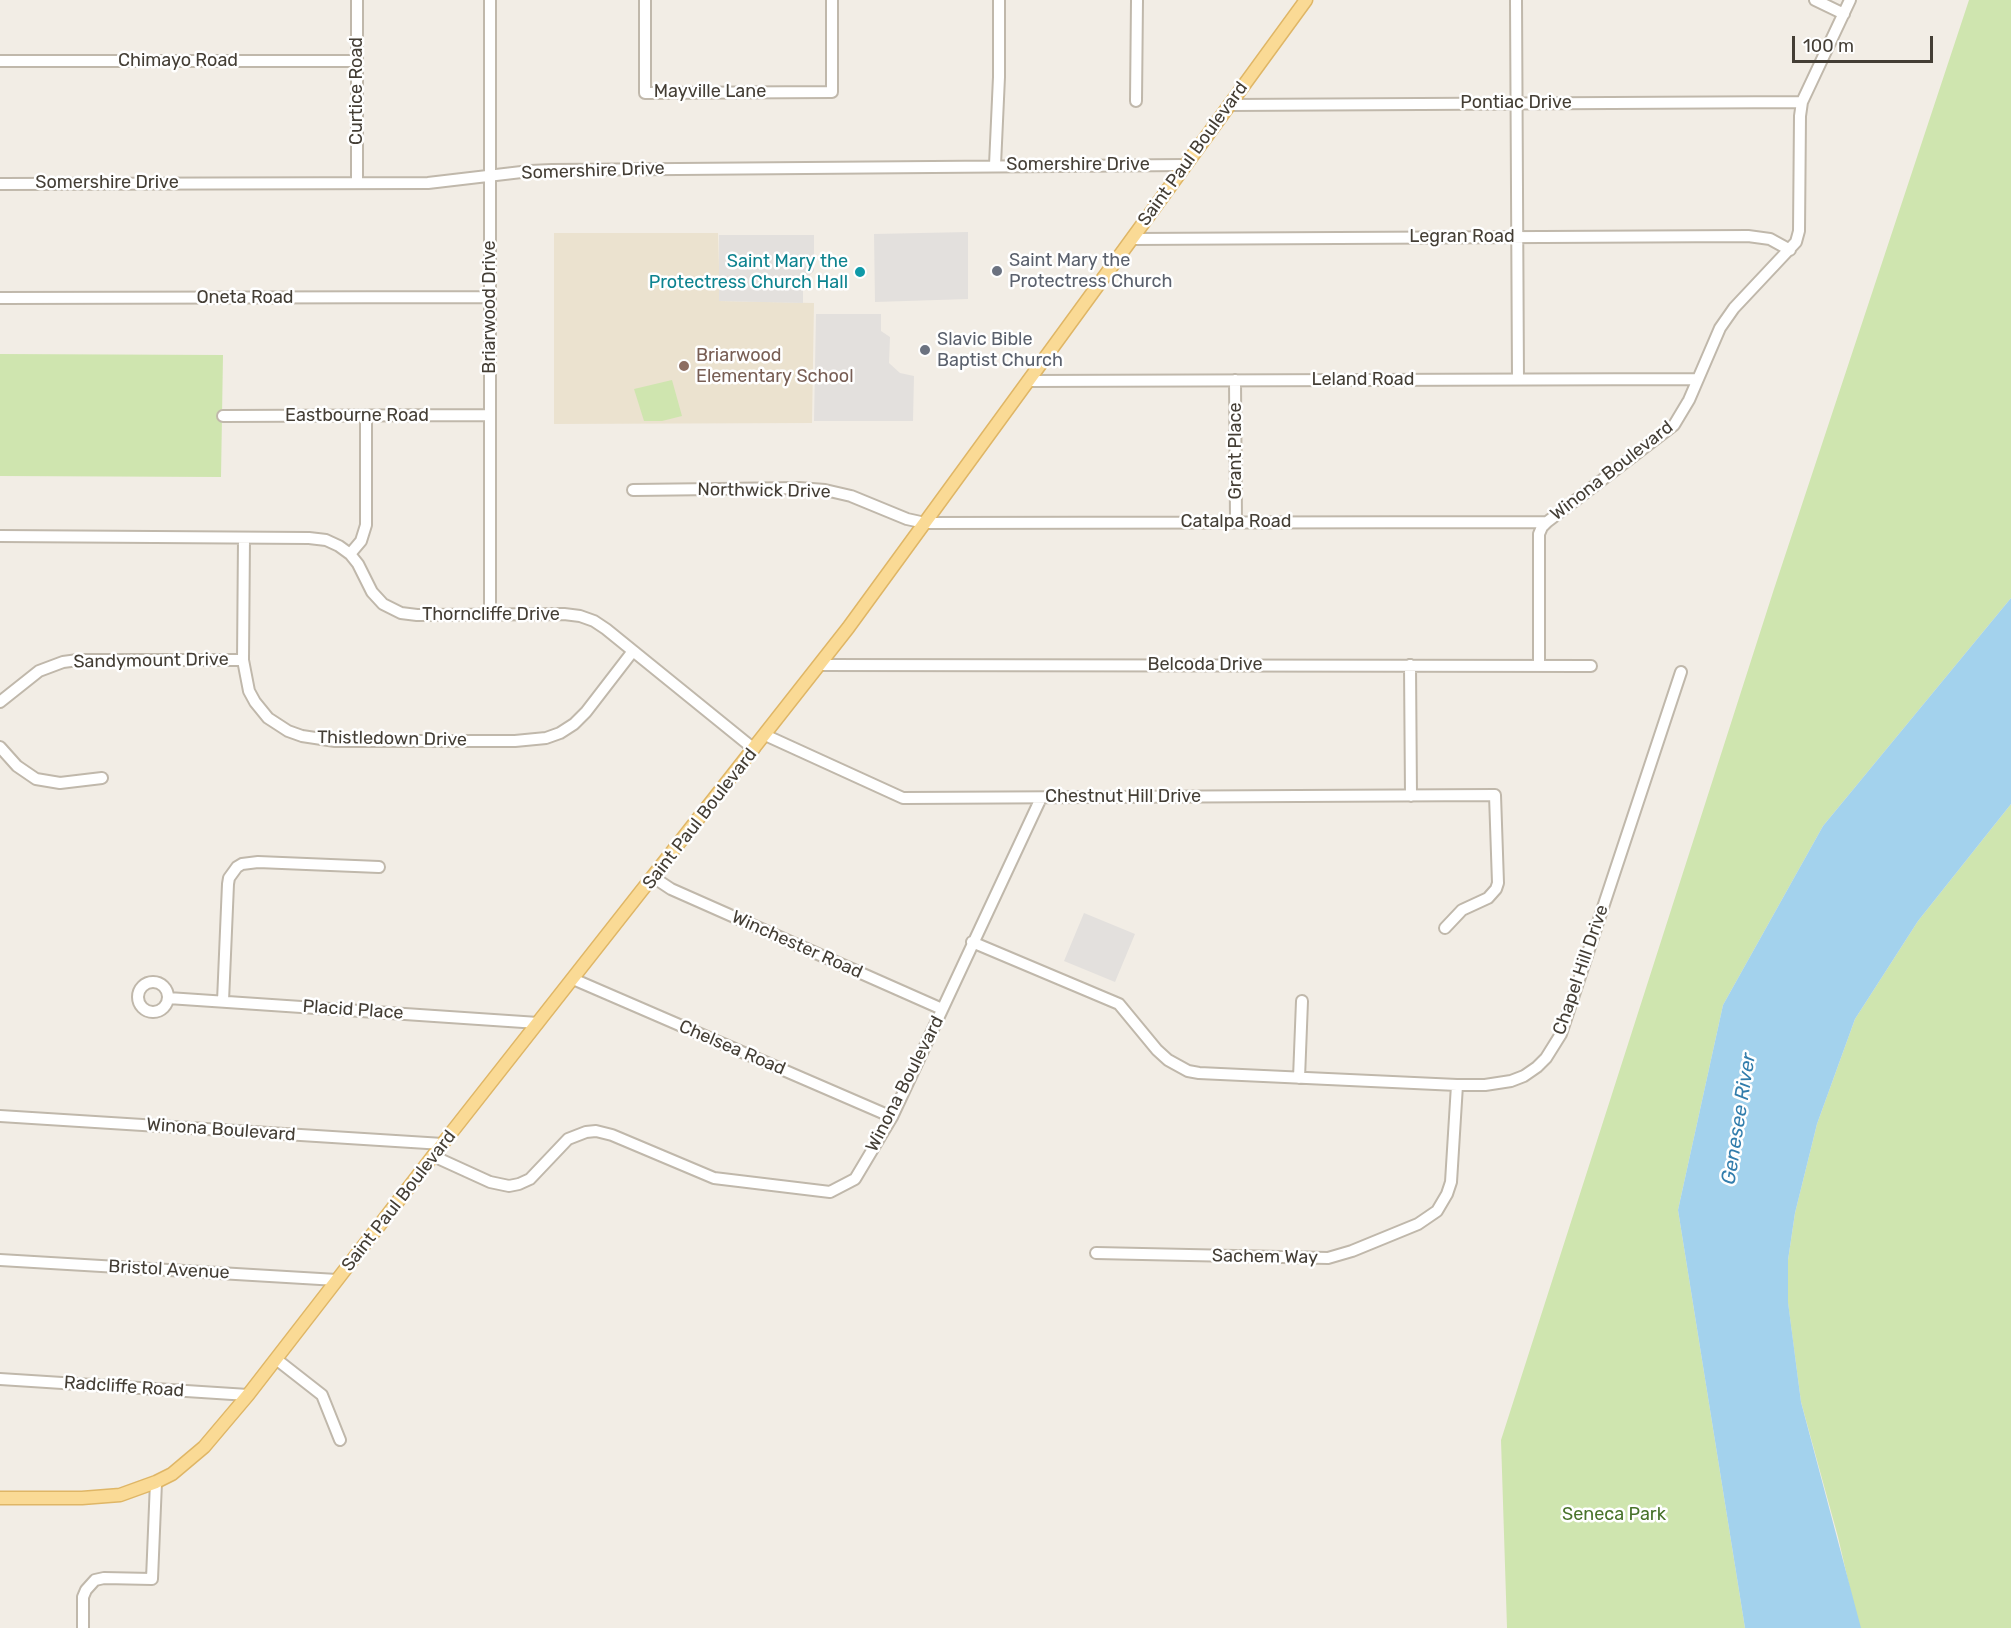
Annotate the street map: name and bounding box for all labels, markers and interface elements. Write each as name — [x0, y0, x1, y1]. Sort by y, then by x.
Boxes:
scale bar — [1795, 24, 1936, 62]
text: 100 m — [1803, 35, 1854, 57]
street label: Curtice Road — [346, 37, 368, 145]
street label: Chimayo Road — [118, 50, 238, 72]
street label: Saint Paul Boulevard — [1133, 78, 1253, 230]
street label: Mayville Lane — [654, 81, 766, 103]
street label: Pontiac Drive — [1460, 92, 1572, 114]
street label: Somershire Drive — [1006, 154, 1150, 176]
street label: Somershire Drive — [521, 158, 665, 184]
street label: Somershire Drive — [35, 172, 179, 194]
street label: Legran Road — [1409, 226, 1515, 248]
street label: Briarwood Drive — [479, 240, 501, 374]
place label: Saint Mary the Protectress Church — [1009, 250, 1172, 292]
place label: Saint Mary the Protectress Church Hall — [649, 251, 848, 294]
marker: Saint Mary the Protectress Church — [990, 264, 1004, 278]
marker: Saint Mary the Protectress Church Hall — [853, 265, 867, 279]
street label: Oneta Road — [196, 287, 294, 309]
place label: Slavic Bible Baptist Church — [937, 329, 1063, 372]
marker: Slavic Bible Baptist Church — [918, 343, 932, 357]
place label: Briarwood Elementary School — [696, 345, 854, 388]
marker: Briarwood Elementary School — [677, 359, 691, 373]
street label: Leland Road — [1311, 369, 1415, 391]
street label: Grant Place — [1225, 403, 1247, 499]
street label: Eastbourne Road — [285, 405, 429, 427]
street label: Winona Boulevard — [1546, 416, 1678, 526]
street label: Northwick Drive — [697, 479, 831, 503]
street label: Catalpa Road — [1181, 511, 1291, 533]
street label: Thorncliffe Drive — [422, 604, 560, 626]
street label: Sandymount Drive — [73, 649, 229, 673]
street label: Belcoda Drive — [1147, 654, 1263, 676]
street label: Thistledown Drive — [317, 727, 467, 751]
street label: Saint Paul Boulevard — [638, 744, 762, 894]
street label: Chestnut Hill Drive — [1045, 786, 1201, 808]
street label: Chapel Hill Drive — [1549, 902, 1613, 1038]
street label: Winchester Road — [728, 906, 866, 984]
street label: Placid Place — [302, 996, 404, 1024]
street label: Winona Boulevard — [861, 1012, 949, 1156]
street label: Chelsea Road — [675, 1016, 789, 1080]
water label: Genesee River — [1717, 1051, 1761, 1187]
street label: Winona Boulevard — [146, 1114, 296, 1146]
street label: Saint Paul Boulevard — [337, 1126, 461, 1276]
street label: Sachem Way — [1212, 1245, 1318, 1269]
street label: Bristol Avenue — [108, 1256, 230, 1284]
street label: Radcliffe Road — [63, 1372, 185, 1402]
park label: Seneca Park — [1562, 1504, 1666, 1526]

